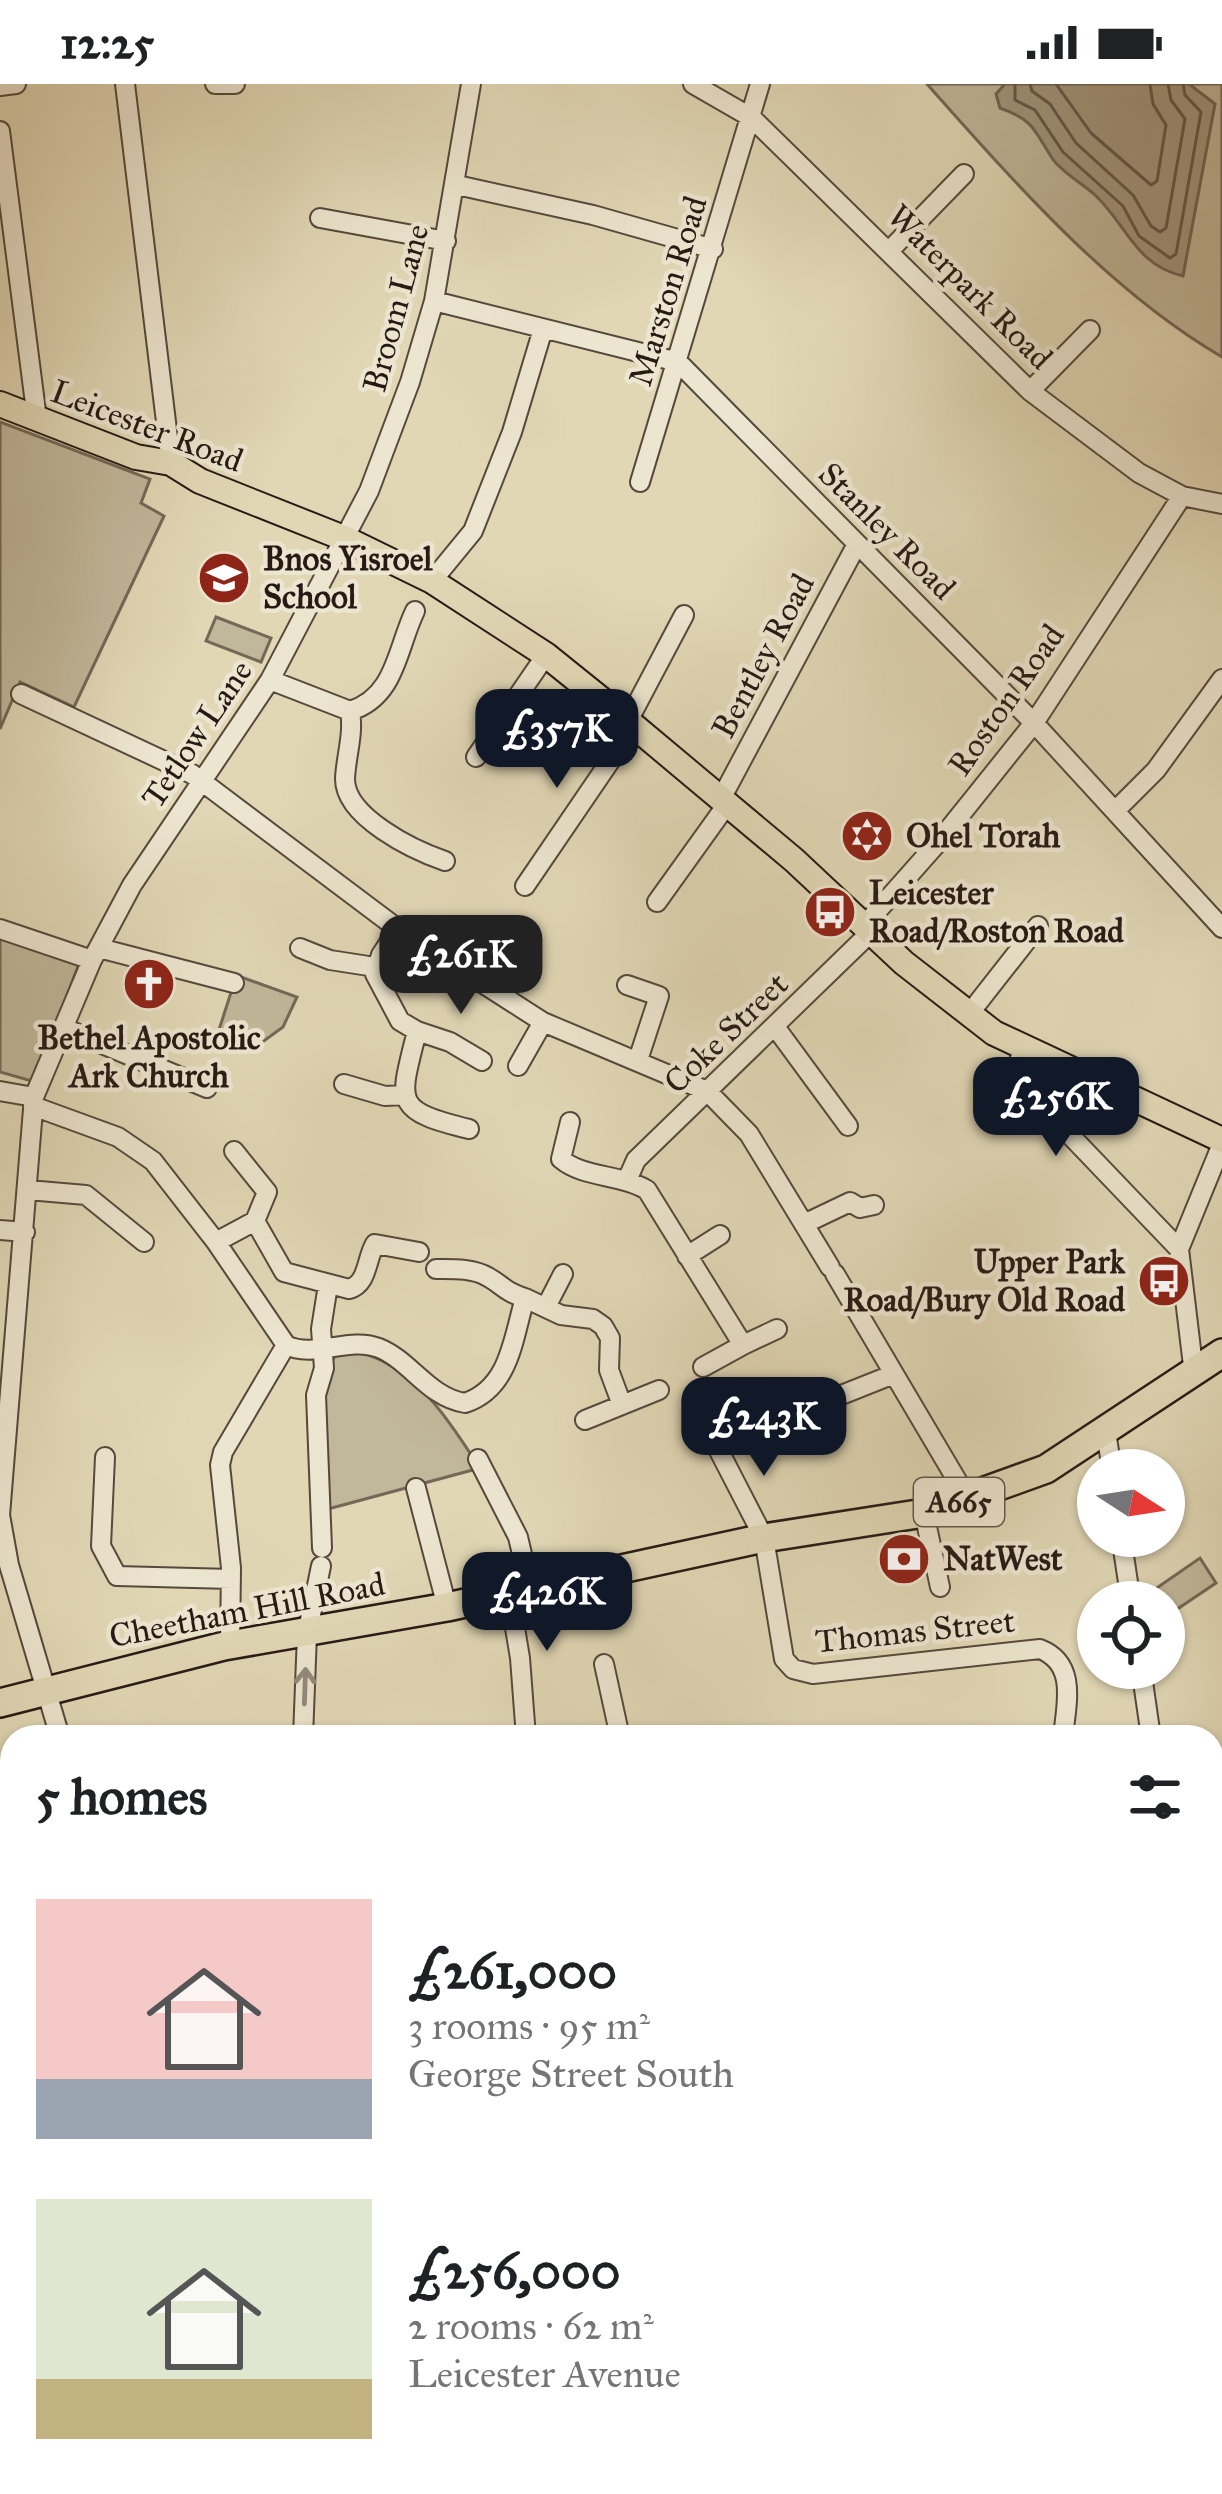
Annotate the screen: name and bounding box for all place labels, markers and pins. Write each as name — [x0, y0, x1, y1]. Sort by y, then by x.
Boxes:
place label: Bnos Yisroel School — [263, 539, 433, 617]
school or university icon: Bnos Yisroel School — [196, 550, 252, 606]
pin: £357K — [473, 689, 641, 791]
synagogue icon: Ohel Torah — [839, 808, 895, 864]
place label: Ohel Torah — [906, 816, 1061, 856]
place label: Leicester Road/Roston Road — [869, 873, 1124, 951]
bus stop icon: Leicester Road/Roston Road — [802, 884, 858, 940]
pin: £261K — [377, 915, 545, 1017]
church icon: Bethel Apostolic Ark Church — [121, 956, 177, 1012]
place label: Bethel Apostolic Ark Church — [37, 1018, 261, 1096]
pin: £256K — [972, 1057, 1140, 1159]
place label: Upper Park Road/Bury Old Road — [843, 1242, 1126, 1320]
bus stop icon: Upper Park Road/Bury Old Road — [1136, 1253, 1192, 1309]
pin: £243K — [680, 1377, 848, 1479]
bank icon: NatWest — [876, 1531, 932, 1587]
place label: NatWest — [943, 1539, 1063, 1579]
pin: £426K — [463, 1552, 631, 1654]

